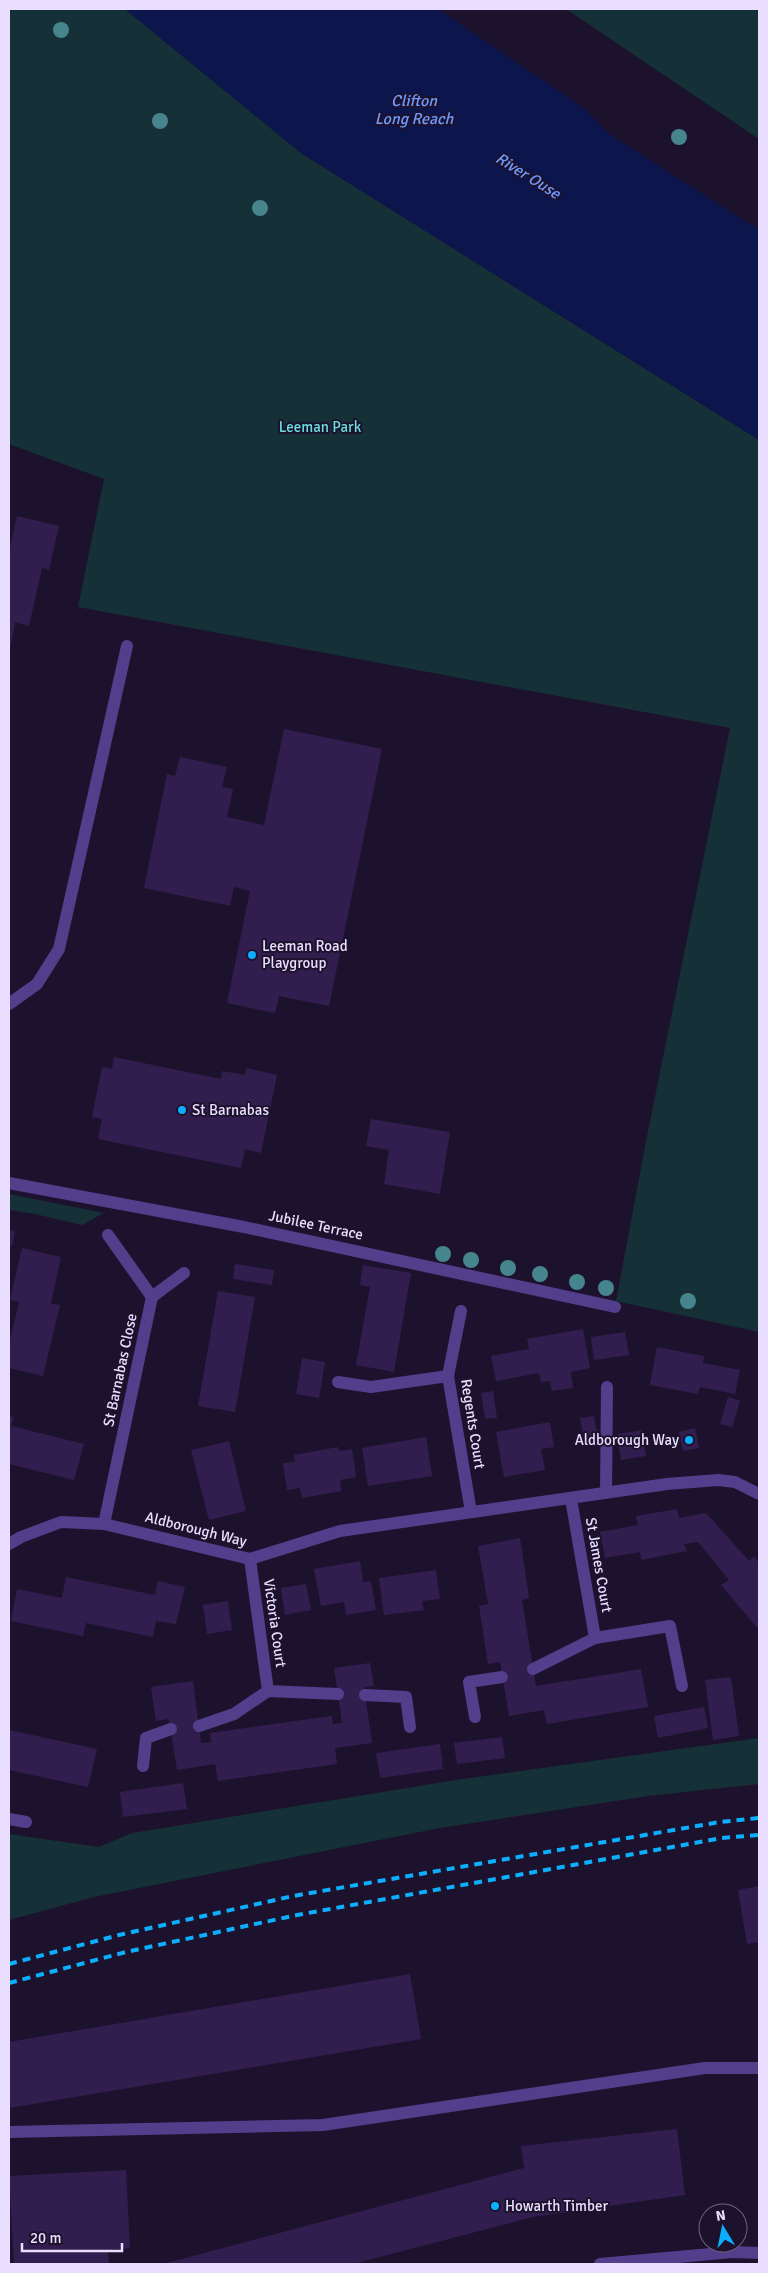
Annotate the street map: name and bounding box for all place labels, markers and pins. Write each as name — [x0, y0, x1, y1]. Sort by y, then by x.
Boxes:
place label: Leeman Road Playgroup — [262, 937, 348, 972]
marker: Leeman Road Playgroup — [246, 949, 258, 961]
place label: St Barnabas — [192, 1101, 269, 1119]
marker: St Barnabas — [176, 1104, 188, 1116]
place label: Aldborough Way — [575, 1431, 679, 1449]
marker: Aldborough Way — [683, 1434, 695, 1446]
place label: Howarth Timber — [505, 2197, 608, 2215]
marker: Howarth Timber — [489, 2200, 501, 2212]

